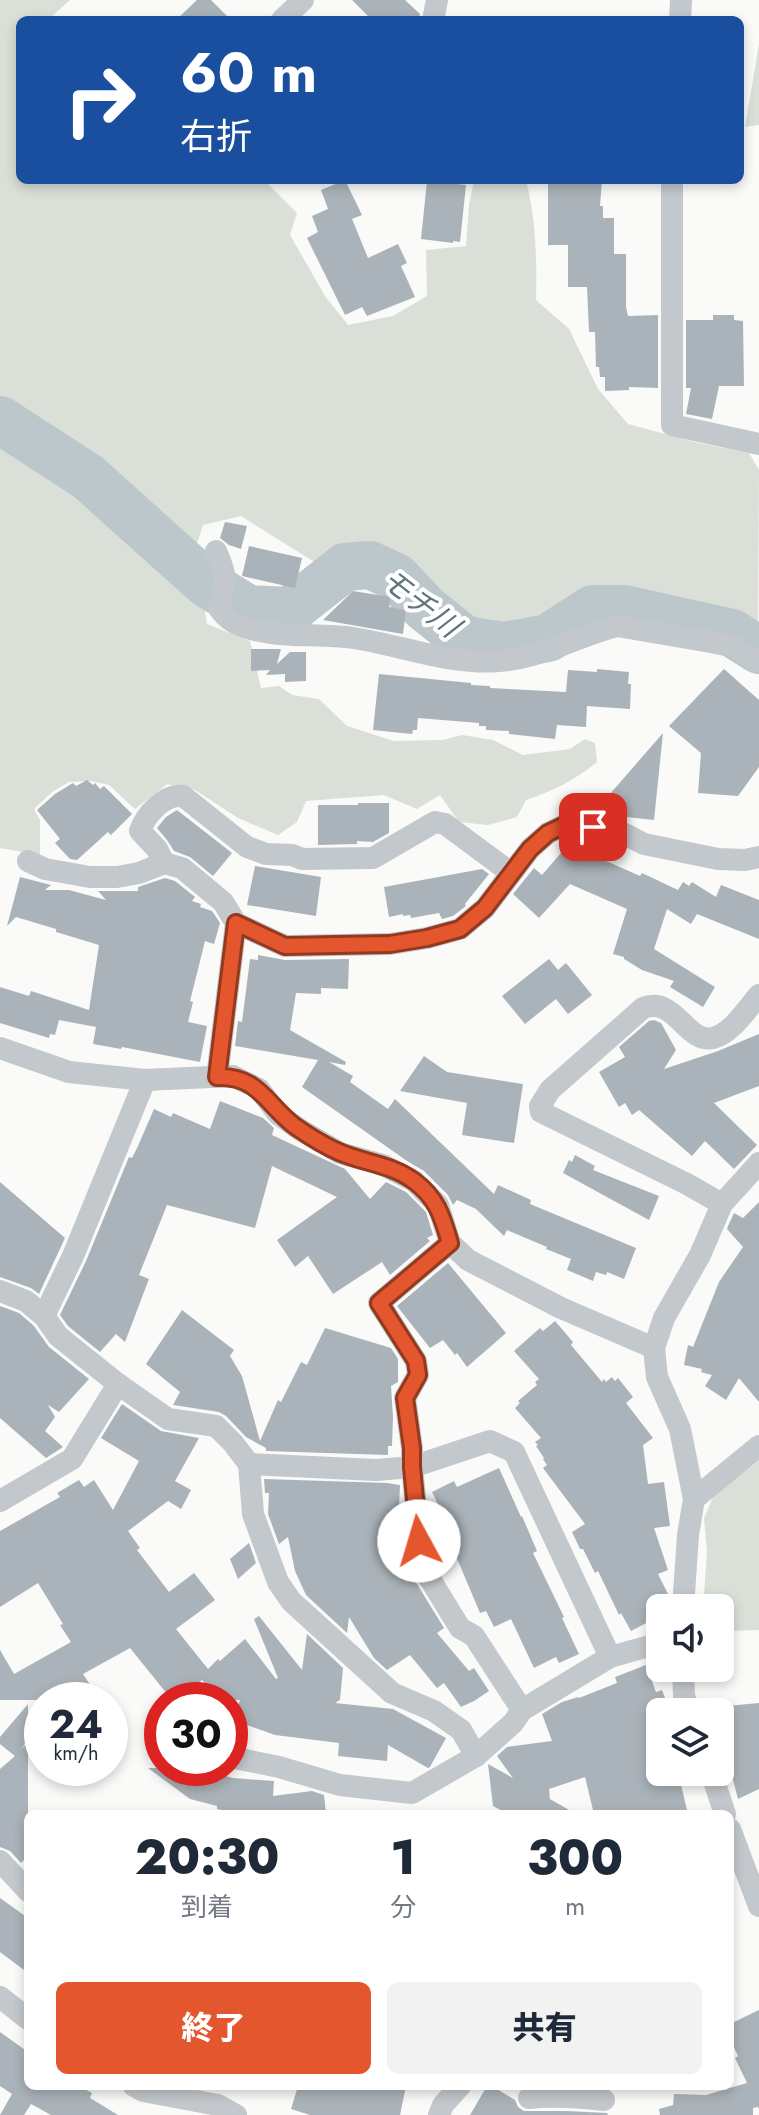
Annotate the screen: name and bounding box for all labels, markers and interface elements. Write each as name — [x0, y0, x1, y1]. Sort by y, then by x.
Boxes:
text: 60 m — [180, 32, 317, 113]
icon: right — [48, 48, 152, 152]
text: 右折 — [180, 110, 252, 162]
water label: モチ川 — [372, 558, 471, 649]
pin — [559, 793, 627, 861]
icon: arrive — [571, 805, 615, 849]
position arrow — [377, 1499, 461, 1583]
map controls — [646, 1594, 734, 1786]
button: sound — [646, 1594, 734, 1682]
speed limit sign: 30 — [144, 1682, 248, 1786]
text: 24 — [49, 1695, 103, 1753]
button: layers — [646, 1698, 734, 1786]
text: km/h — [53, 1739, 99, 1768]
text: 20:30 — [135, 1823, 280, 1892]
text: 1 — [391, 1823, 416, 1892]
text: 300 — [527, 1824, 623, 1893]
text: m — [565, 1887, 585, 1925]
text: 到着 — [181, 1888, 233, 1926]
text: 分 — [390, 1888, 416, 1926]
button: 終了 — [56, 1982, 371, 2074]
button: 共有 — [387, 1982, 702, 2074]

